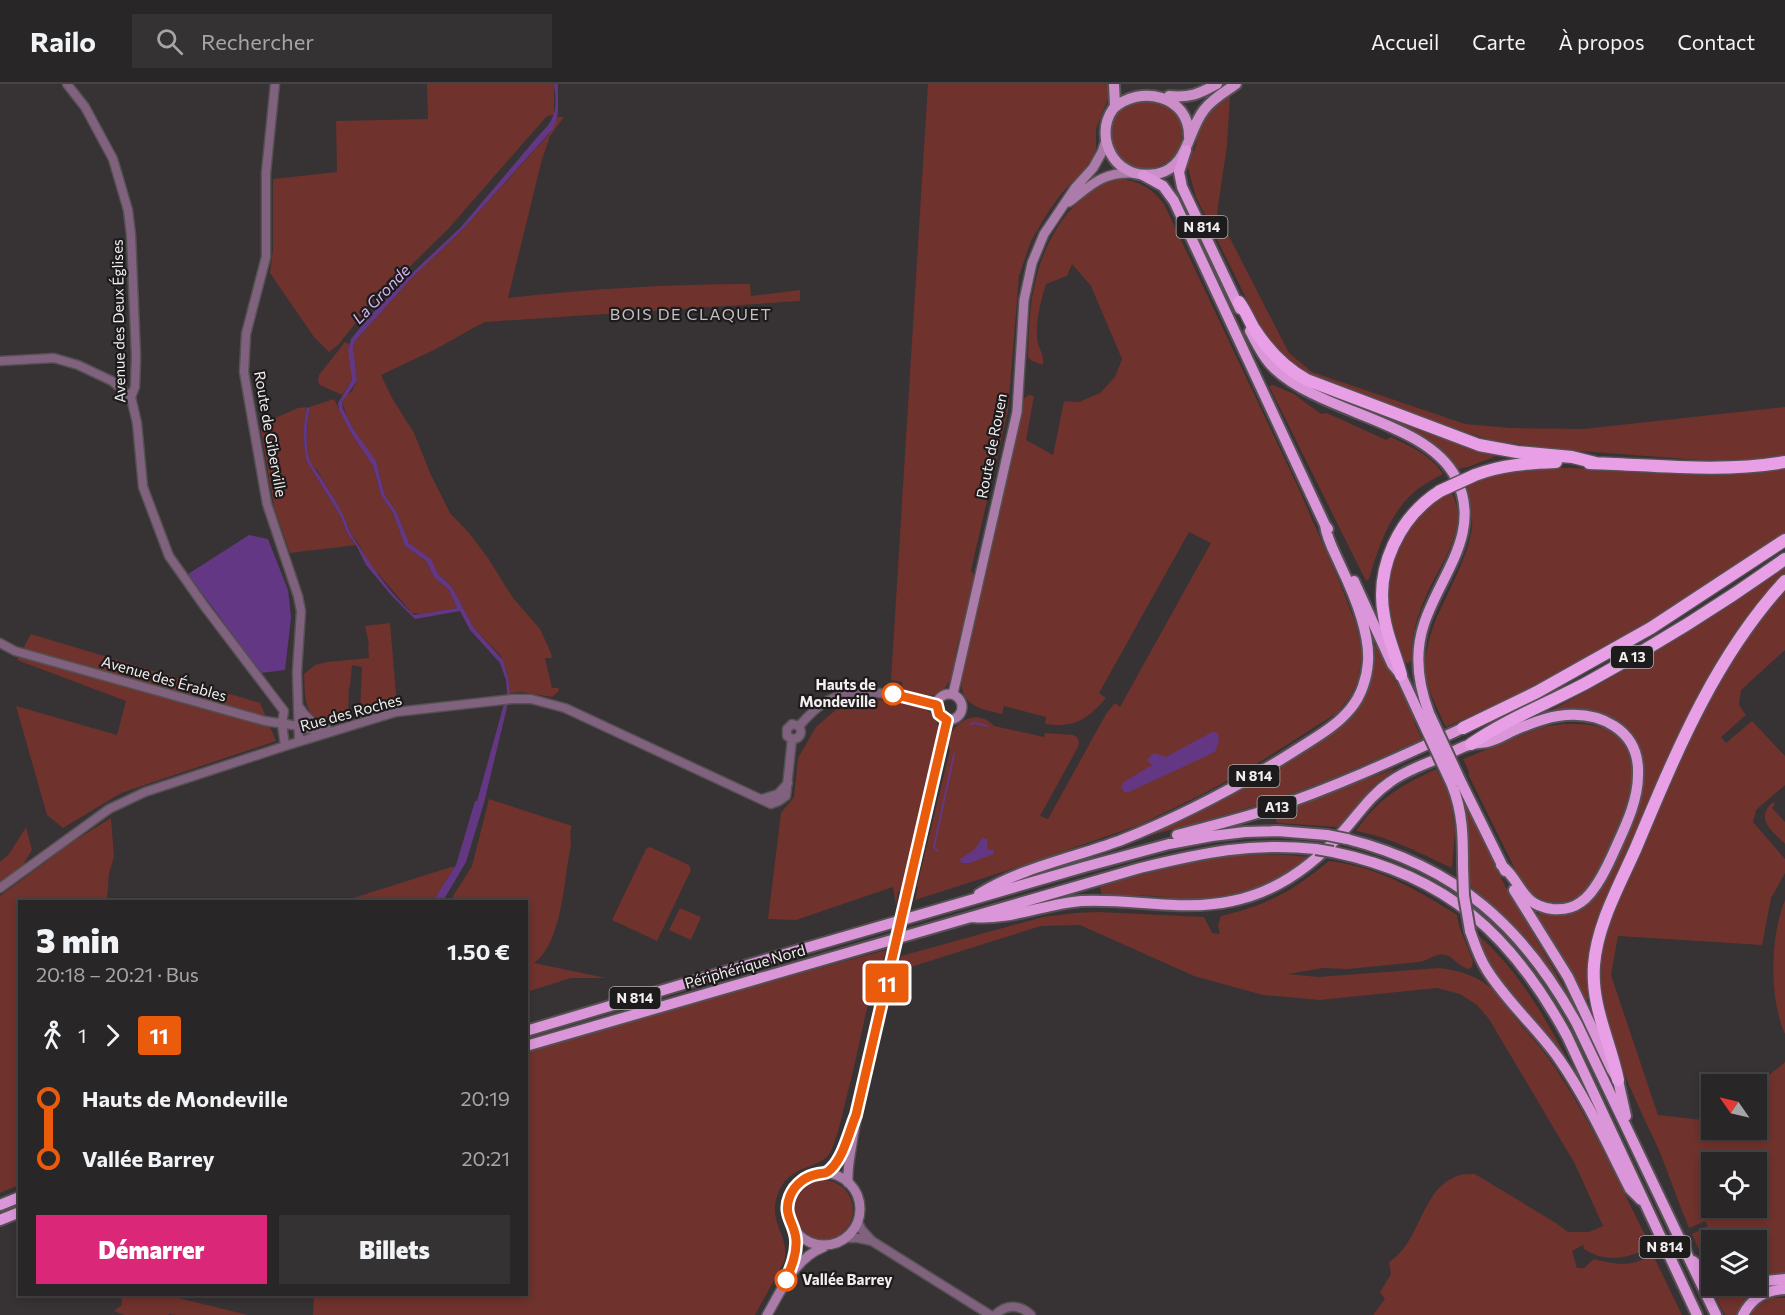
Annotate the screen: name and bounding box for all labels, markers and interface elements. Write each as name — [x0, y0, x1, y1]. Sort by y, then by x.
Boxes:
search box — [132, 14, 552, 68]
text: Railo — [30, 24, 96, 58]
icon: search — [153, 25, 186, 58]
text: Rechercher — [201, 28, 314, 55]
text: Accueil — [1371, 29, 1439, 54]
text: Carte — [1472, 29, 1526, 54]
text: À propos — [1559, 29, 1644, 54]
text: Contact — [1677, 29, 1755, 54]
road number: N 814 — [1176, 216, 1228, 238]
street label: Avenue des Deux Églises — [107, 239, 128, 403]
water label: La Gronde — [348, 260, 414, 327]
district label: BOIS DE CLAQUET — [610, 304, 772, 323]
street label: Route de Giberville — [251, 369, 291, 498]
street label: Route de Rouen — [972, 392, 1010, 500]
road number: A 13 — [1611, 646, 1653, 668]
street label: Avenue des Érables — [100, 651, 229, 705]
place label: Hauts de Mondeville — [799, 675, 876, 710]
marker: Hauts de Mondeville — [882, 683, 904, 705]
street label: Rue des Roches — [298, 690, 404, 734]
road number: N 814 — [1228, 765, 1280, 787]
road number: A13 — [1258, 796, 1296, 818]
text: 3 min — [36, 919, 119, 960]
text: 1.50 € — [447, 938, 510, 965]
street label: Périphérique Nord — [682, 940, 807, 992]
text: 20:18 – 20:21 · Bus — [36, 962, 199, 986]
line badge: 11 — [860, 964, 914, 1002]
text: 11 — [877, 971, 897, 996]
road number: N 814 — [610, 987, 660, 1009]
icon: walk — [36, 1019, 69, 1052]
icon: forward — [96, 1019, 129, 1052]
text: 1 — [78, 1023, 87, 1047]
text: 11 — [150, 1023, 169, 1048]
north arrow — [1701, 1074, 1767, 1140]
map controls — [1701, 1074, 1767, 1296]
text: Hauts de Mondeville — [82, 1085, 288, 1112]
text: 20:19 — [461, 1086, 510, 1110]
text: Vallée Barrey — [82, 1145, 215, 1172]
text: 20:21 — [462, 1146, 510, 1170]
button: locate — [1701, 1152, 1767, 1218]
button: Démarrer — [36, 1215, 267, 1284]
button: Billets — [279, 1215, 510, 1284]
button: layers — [1701, 1230, 1767, 1296]
road number: N 814 — [1640, 1236, 1690, 1258]
marker: Vallée Barrey — [775, 1269, 797, 1291]
place label: Vallée Barrey — [802, 1270, 893, 1288]

